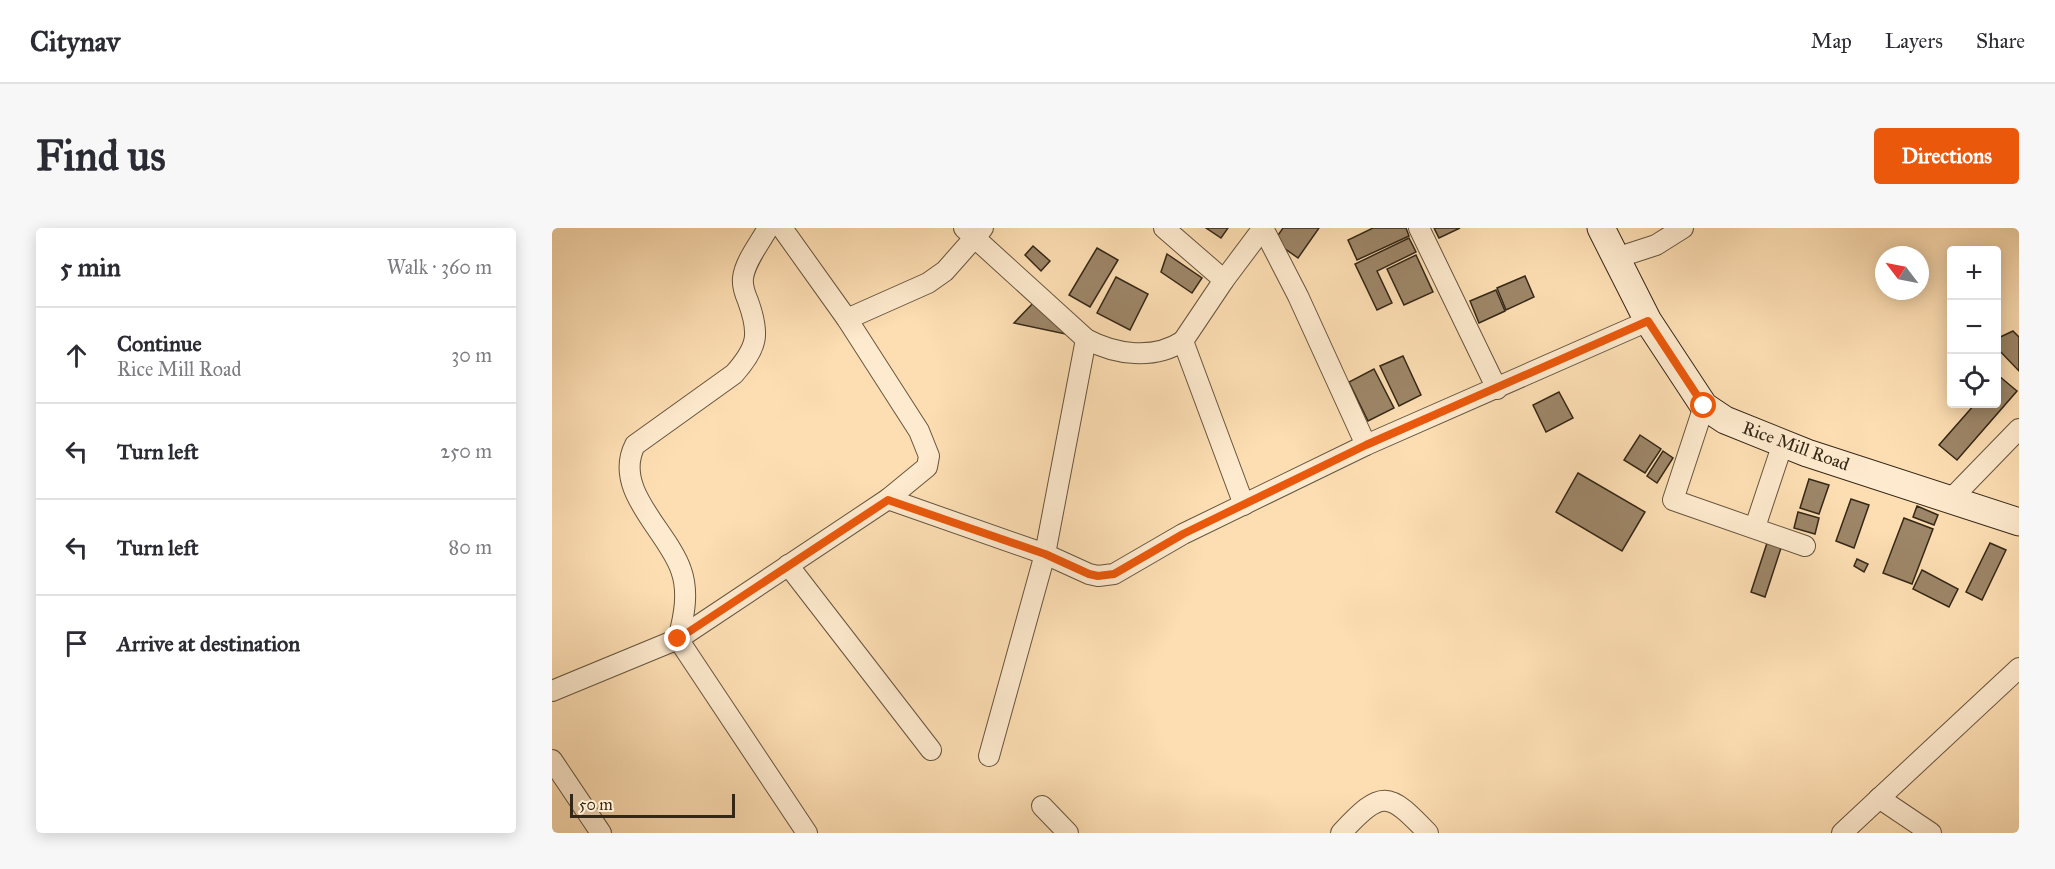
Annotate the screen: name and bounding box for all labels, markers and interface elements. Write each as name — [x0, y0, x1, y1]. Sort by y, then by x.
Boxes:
text: Citynav — [30, 24, 120, 59]
text: Map — [1811, 28, 1852, 54]
text: Layers — [1885, 28, 1943, 54]
text: Share — [1976, 28, 2025, 54]
button: Directions — [1874, 128, 2019, 184]
text: Find us — [36, 130, 166, 182]
north arrow — [1875, 246, 1929, 300]
map controls — [1947, 246, 2001, 408]
button: + — [1947, 246, 2001, 300]
text: 5 min — [60, 251, 121, 283]
text: Walk · 360 m — [387, 255, 492, 279]
button: − — [1947, 300, 2001, 354]
text: Continue — [117, 330, 202, 357]
icon: ahead — [60, 339, 93, 372]
text: 30 m — [451, 343, 492, 367]
button: locate — [1947, 354, 2001, 408]
text: Rice Mill Road — [117, 357, 241, 381]
route start — [1690, 392, 1716, 418]
street label: Rice Mill Road — [1740, 417, 1852, 475]
icon: left — [60, 435, 93, 468]
text: Turn left — [117, 438, 199, 465]
text: 250 m — [440, 439, 492, 463]
icon: left — [60, 531, 93, 564]
text: Turn left — [117, 534, 199, 561]
text: 80 m — [449, 535, 492, 559]
route end — [664, 625, 690, 651]
icon: arrive — [60, 627, 93, 660]
text: Arrive at destination — [117, 630, 300, 657]
scale bar — [570, 791, 735, 818]
text: 50 m — [579, 795, 613, 814]

